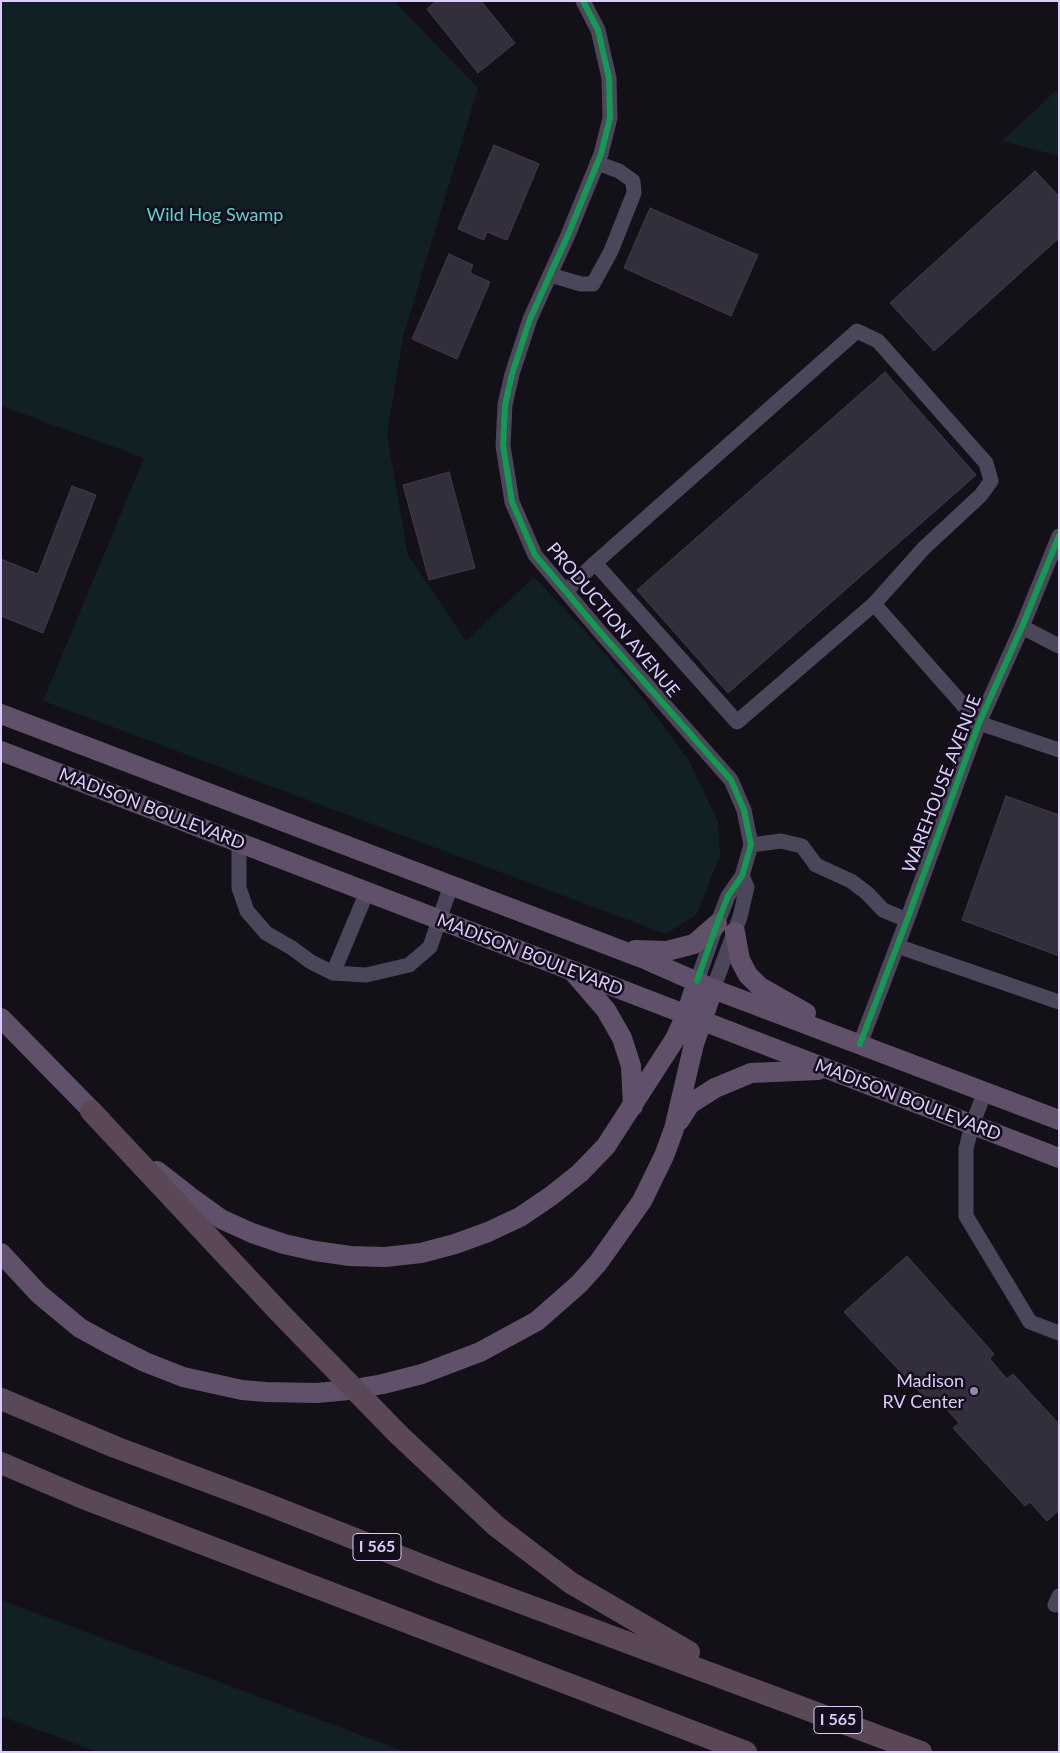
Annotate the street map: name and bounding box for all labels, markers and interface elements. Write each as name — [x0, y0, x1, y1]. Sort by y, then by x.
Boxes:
park label: Wild Hog Swamp — [147, 204, 283, 226]
street label: PRODUCTION AVENUE — [542, 538, 684, 702]
street label: WAREHOUSE AVENUE — [898, 692, 986, 876]
street label: MADISON BOULEVARD — [56, 764, 248, 854]
street label: MADISON BOULEVARD — [434, 910, 626, 1000]
street label: MADISON BOULEVARD — [812, 1055, 1004, 1145]
place label: Madison RV Center — [883, 1370, 964, 1412]
marker: Madison RV Center — [968, 1385, 980, 1397]
road number: I 565 — [353, 1534, 401, 1560]
road number: I 565 — [814, 1706, 862, 1734]

